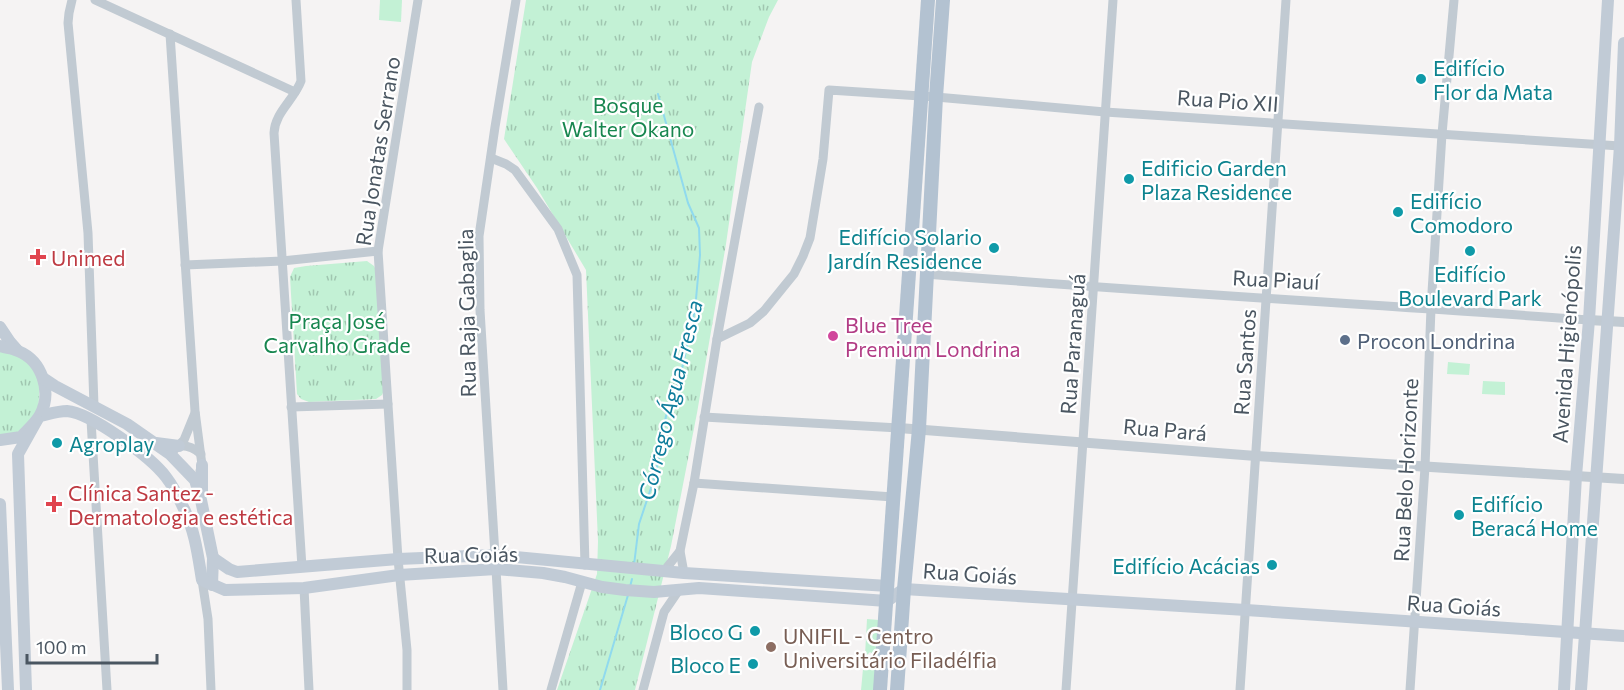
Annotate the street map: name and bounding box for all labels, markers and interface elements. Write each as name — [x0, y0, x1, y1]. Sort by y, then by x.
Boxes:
street label: Rua Jonatas Serrano — [350, 55, 404, 247]
place label: Edifício Flor da Mata — [1433, 55, 1553, 104]
marker: Edifício Flor da Mata — [1414, 72, 1428, 86]
street label: Rua Pio XII — [1176, 84, 1280, 116]
park label: Bosque Walter Okano — [562, 92, 694, 141]
place label: Edificio Garden Plaza Residence — [1141, 155, 1292, 204]
marker: Edificio Garden Plaza Residence — [1122, 172, 1136, 186]
place label: Edifício Comodoro — [1410, 188, 1513, 237]
marker: Edifício Comodoro — [1391, 205, 1405, 219]
place label: Edifício Solario Jardín Residence — [827, 224, 982, 273]
street label: Rua Raja Gabaglia — [452, 228, 480, 398]
marker: Edifício Solario Jardín Residence — [987, 241, 1001, 255]
marker: Edifício Boulevard Park — [1463, 244, 1477, 258]
street label: Avenida Higienópolis — [1547, 244, 1585, 444]
place label: Unimed — [51, 245, 125, 270]
marker: Unimed — [29, 248, 47, 266]
place label: Edifício Boulevard Park — [1398, 261, 1542, 310]
street label: Rua Piauí — [1232, 264, 1321, 294]
street label: Rua Paranaguá — [1055, 273, 1089, 415]
water label: Córrego Água Fresca — [632, 297, 708, 503]
park label: Praça José Carvalho Grade — [264, 308, 411, 357]
street label: Rua Santos — [1228, 308, 1260, 416]
place label: Blue Tree Premium Londrina — [845, 312, 1021, 361]
place label: Procon Londrina — [1357, 328, 1515, 353]
marker: Blue Tree Premium Londrina — [826, 329, 840, 343]
marker: Procon Londrina — [1338, 333, 1352, 347]
street label: Rua Belo Horizonte — [1388, 378, 1422, 562]
street label: Rua Pará — [1122, 413, 1208, 445]
place label: Agroplay — [69, 431, 154, 456]
marker: Agroplay — [50, 436, 64, 450]
place label: Clínica Santez - Dermatologia e estética — [68, 480, 293, 529]
place label: Edifício Beracá Home — [1471, 491, 1598, 540]
marker: Clínica Santez - Dermatologia e estética — [45, 495, 63, 513]
marker: Edifício Beracá Home — [1452, 508, 1466, 522]
street label: Rua Goiás — [424, 541, 518, 567]
place label: Edifício Acácias — [1112, 553, 1260, 578]
street label: Rua Goiás — [922, 557, 1018, 589]
marker: Edifício Acácias — [1265, 558, 1279, 572]
street label: Rua Goiás — [1406, 589, 1502, 621]
place label: Bloco G — [669, 619, 743, 644]
place label: UNIFIL - Centro Universitário Filadélfia — [783, 623, 997, 672]
marker: Bloco G — [748, 624, 762, 638]
scale bar — [27, 627, 158, 665]
text: 100 m — [36, 636, 86, 658]
marker: UNIFIL - Centro Universitário Filadélfia — [764, 640, 778, 654]
place label: Bloco E — [670, 652, 741, 677]
marker: Bloco E — [746, 657, 760, 671]

